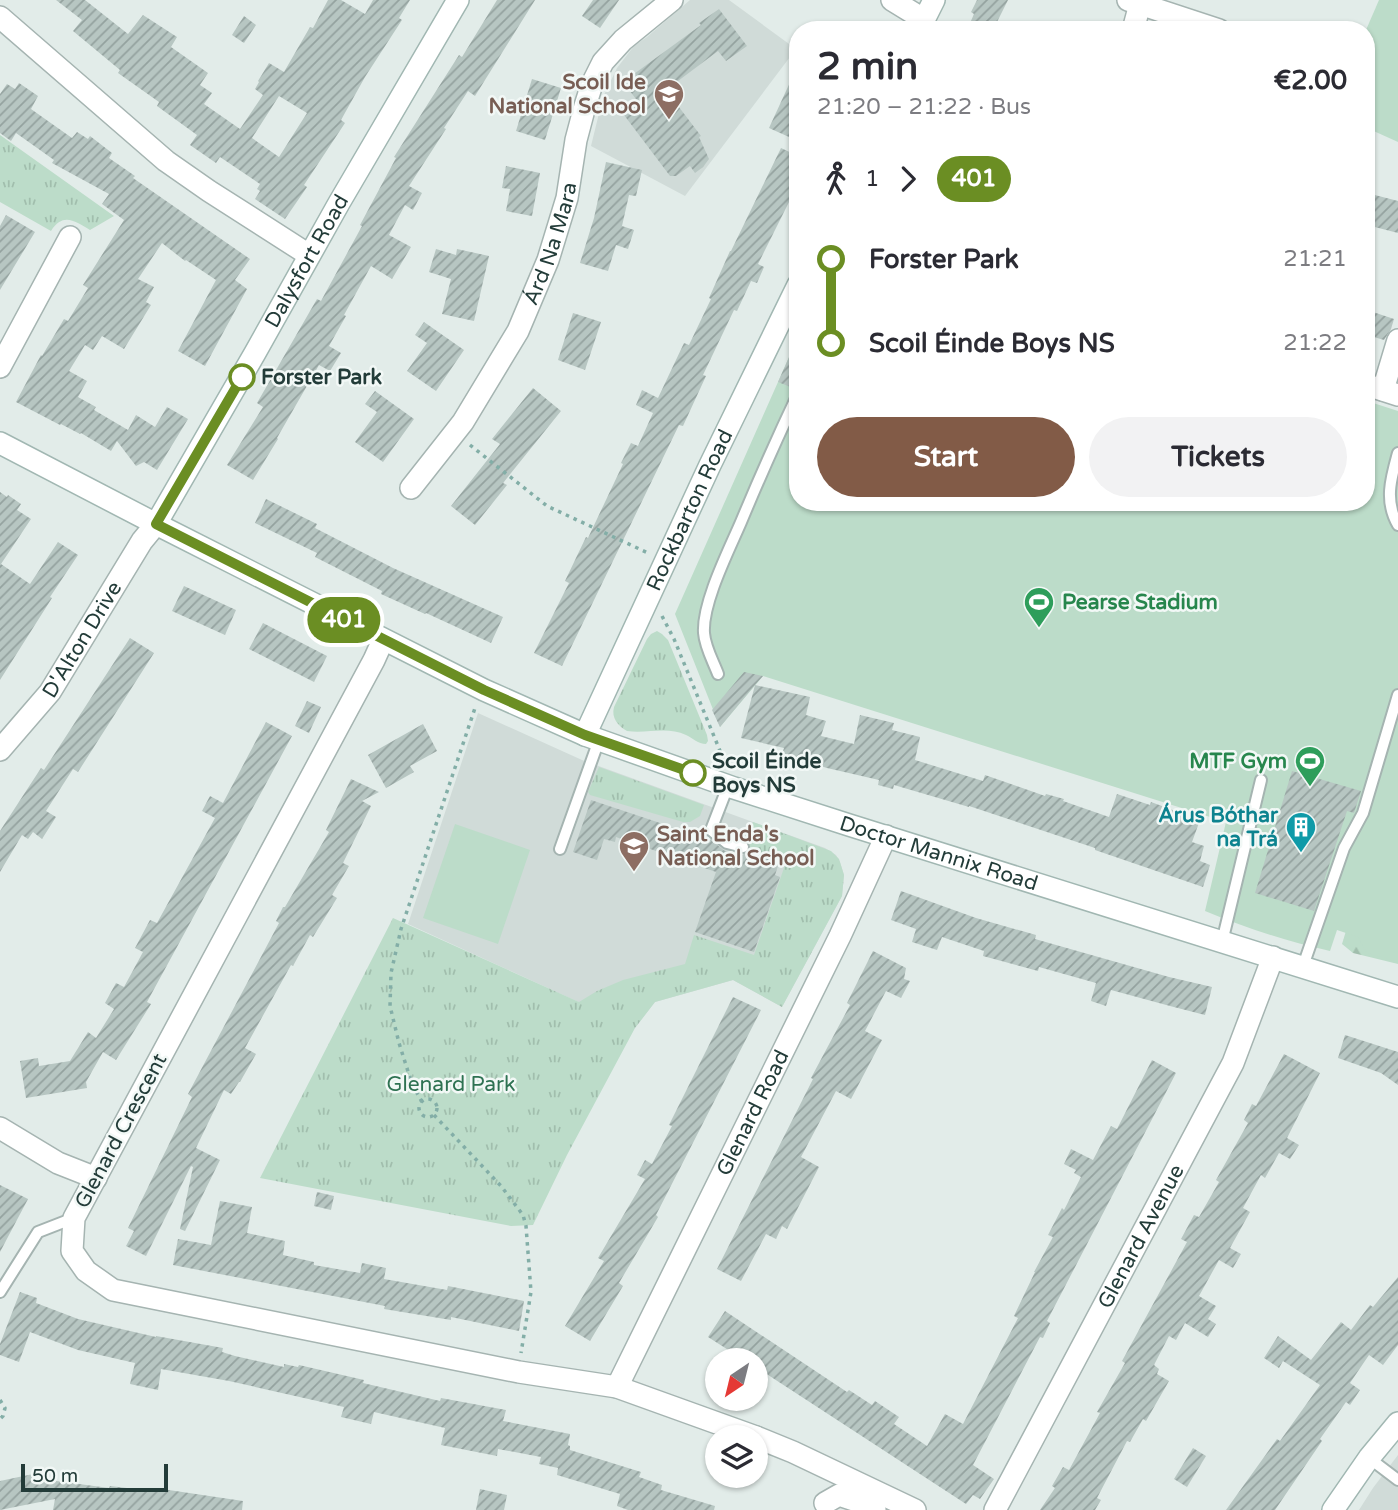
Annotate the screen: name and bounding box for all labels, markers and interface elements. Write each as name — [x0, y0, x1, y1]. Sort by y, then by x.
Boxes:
text: 2 min — [817, 44, 918, 90]
text: €2.00 — [1274, 65, 1347, 96]
place label: Scoil Ide National School — [489, 70, 646, 119]
school or university icon: Scoil Ide National School — [652, 77, 686, 121]
text: 21:20 – 21:22 · Bus — [817, 93, 1031, 121]
icon: walk — [817, 160, 855, 198]
icon: forward — [889, 160, 927, 198]
text: 401 — [951, 164, 997, 193]
text: 1 — [865, 165, 879, 193]
street label: Árd Na Mara — [518, 180, 582, 309]
street label: Dalysfort Road — [259, 190, 354, 332]
text: Forster Park — [869, 244, 1019, 275]
text: 21:21 — [1283, 245, 1347, 273]
text: Scoil Éinde Boys NS — [869, 328, 1115, 359]
text: 21:22 — [1283, 329, 1347, 357]
marker: Forster Park — [229, 364, 255, 390]
place label: Forster Park — [261, 365, 382, 390]
button: Start — [817, 417, 1075, 497]
button: Tickets — [1089, 417, 1347, 497]
street label: Rockbarton Road — [641, 425, 738, 595]
street label: D'Alton Drive — [37, 577, 127, 702]
sports icon: Pearse Stadium — [1022, 585, 1056, 629]
place label: Pearse Stadium — [1062, 590, 1218, 615]
line badge: 401 — [304, 597, 384, 643]
text: 401 — [321, 605, 367, 634]
sports icon: MTF Gym — [1293, 744, 1327, 788]
place label: Scoil Éinde Boys NS — [712, 748, 821, 798]
place label: MTF Gym — [1189, 749, 1287, 774]
marker: Scoil Éinde Boys NS — [680, 760, 706, 786]
place label: Árus Bóthar na Trá — [1158, 802, 1279, 852]
street label: Doctor Mannix Road — [837, 810, 1041, 896]
building icon: Árus Bóthar na Trá — [1284, 810, 1318, 854]
place label: Saint Enda's National School — [657, 822, 814, 871]
school or university icon: Saint Enda's National School — [617, 829, 651, 873]
street label: Glenard Road — [711, 1046, 794, 1180]
street label: Glenard Crescent — [70, 1049, 172, 1213]
park label: Glenard Park — [387, 1072, 515, 1097]
street label: Glenard Avenue — [1092, 1160, 1189, 1313]
north arrow — [705, 1348, 768, 1410]
map controls — [705, 1348, 768, 1488]
button: layers — [705, 1425, 768, 1488]
scale bar — [21, 1461, 168, 1493]
text: 50 m — [32, 1465, 78, 1487]

